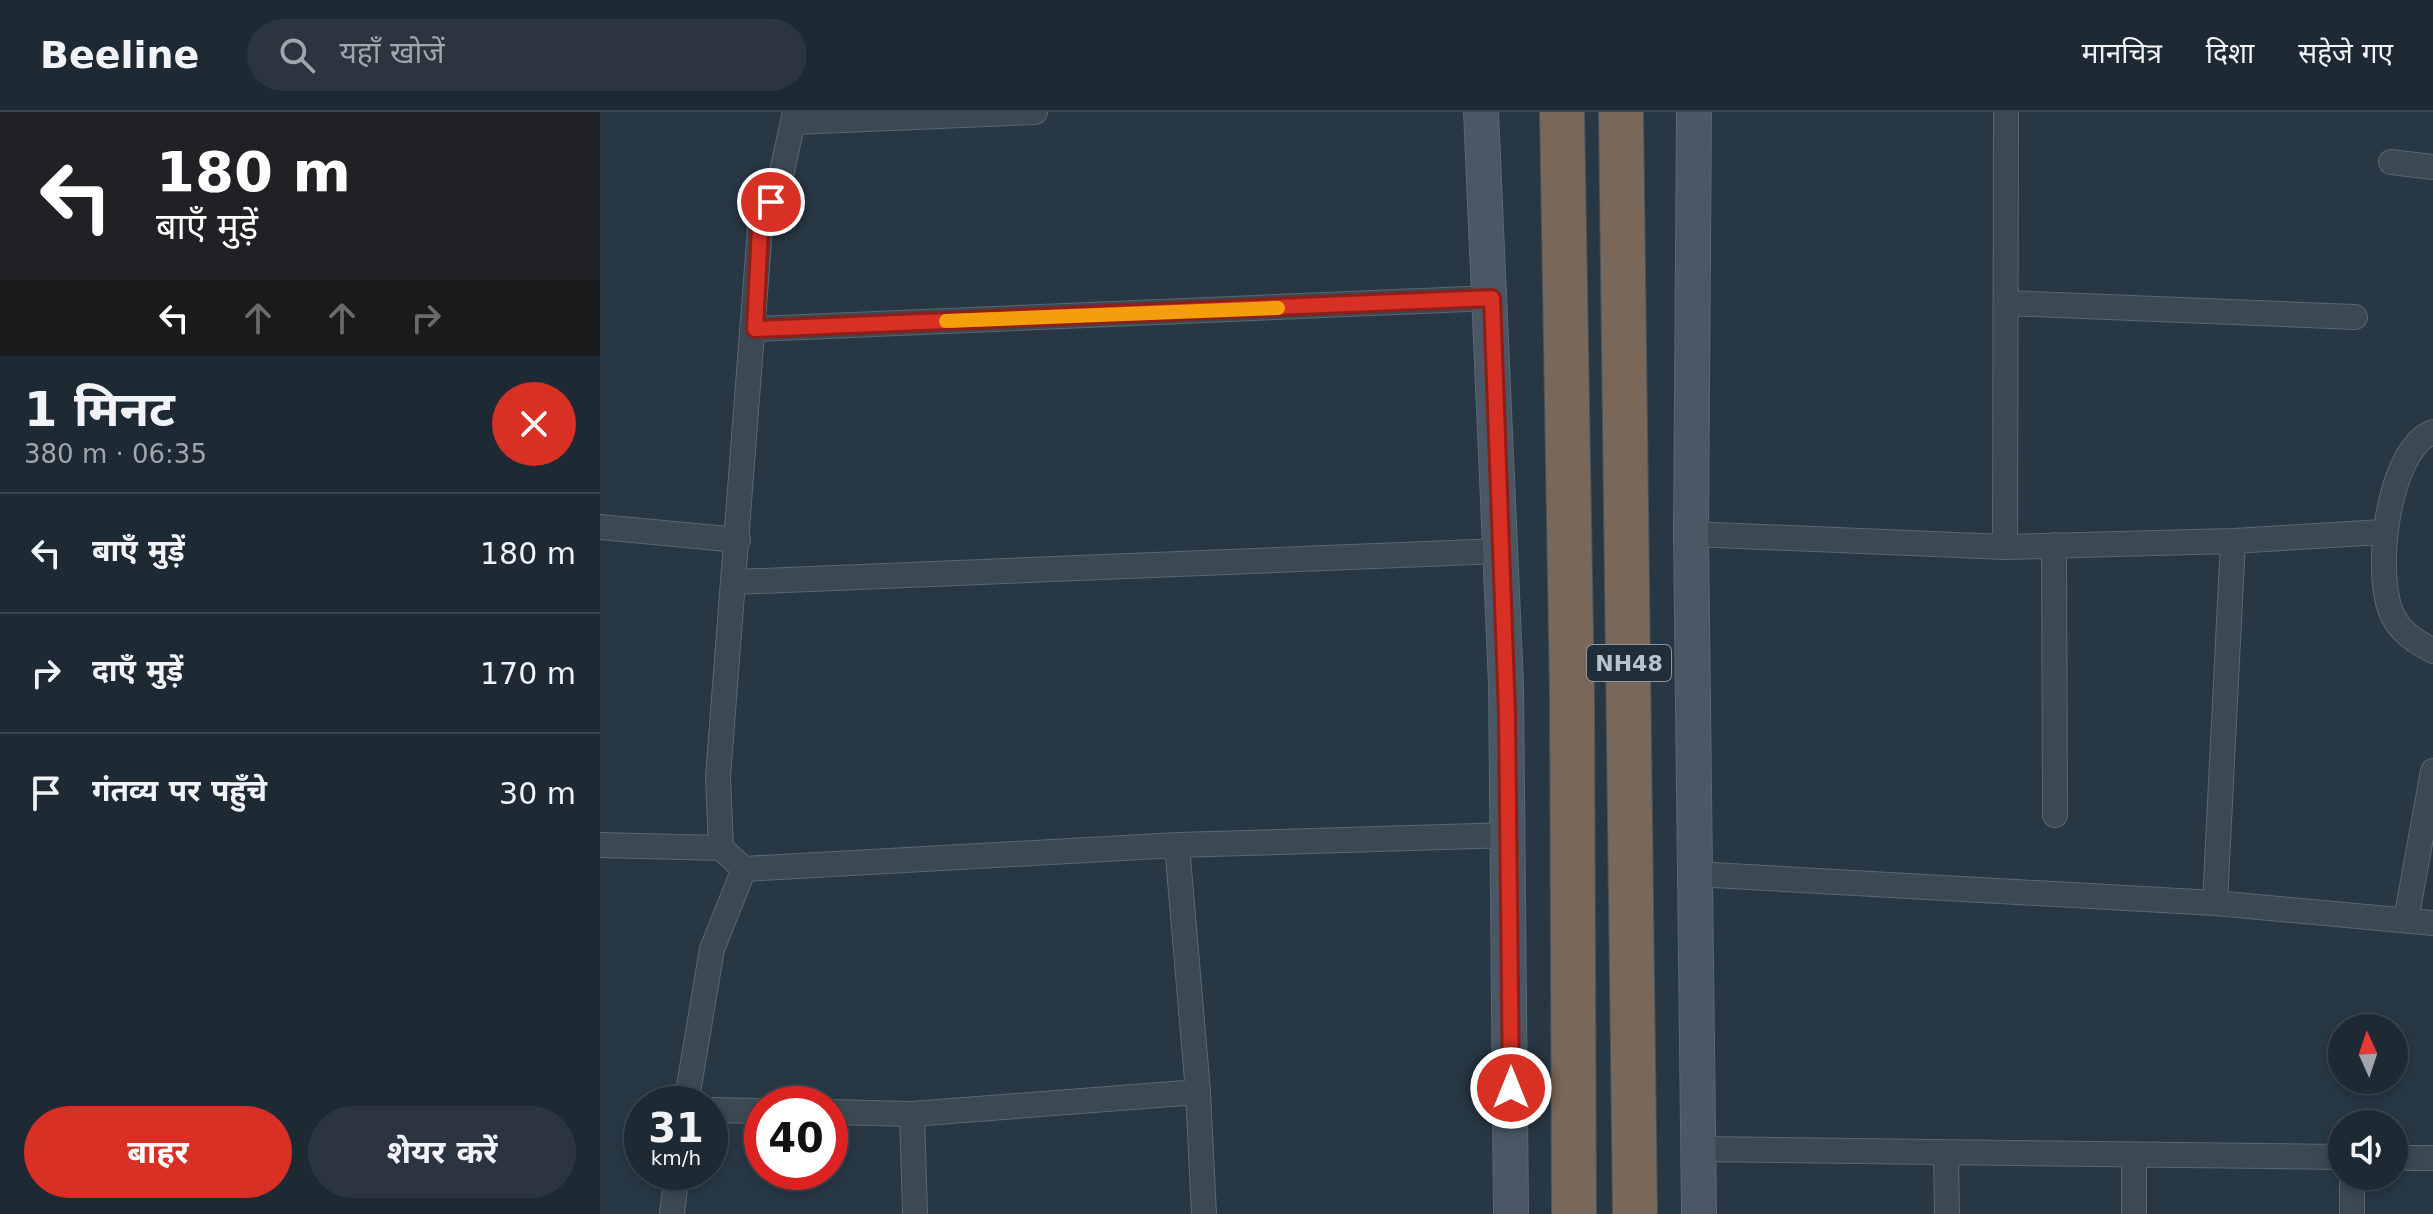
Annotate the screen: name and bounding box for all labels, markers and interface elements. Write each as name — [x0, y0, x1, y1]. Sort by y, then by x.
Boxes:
search box — [247, 19, 807, 91]
text: Beeline — [40, 33, 199, 77]
icon: search — [275, 33, 319, 77]
text: यहाँ खोजें — [339, 35, 445, 70]
text: मानचित्र — [2082, 37, 2162, 70]
text: दिशा — [2206, 37, 2254, 70]
text: सहेजे गए — [2298, 37, 2393, 70]
text: 180 m — [156, 139, 351, 204]
icon: left — [24, 144, 128, 248]
pin — [737, 168, 805, 236]
icon: arrive — [749, 180, 793, 224]
text: बाएँ मुड़ें — [156, 206, 258, 247]
icon: left — [152, 296, 196, 340]
icon: ahead — [236, 296, 280, 340]
icon: ahead — [320, 296, 364, 340]
icon: right — [404, 296, 448, 340]
text: 1 मिनट — [24, 381, 175, 437]
button: close — [492, 382, 576, 466]
text: 380 m · 06:35 — [24, 439, 207, 469]
icon: left — [24, 531, 68, 575]
text: बाएँ मुड़ें — [92, 533, 185, 568]
text: 180 m — [480, 536, 576, 571]
road number: NH48 — [1587, 645, 1671, 681]
icon: right — [24, 651, 68, 695]
text: दाएँ मुड़ें — [92, 653, 183, 688]
text: 170 m — [480, 656, 576, 691]
icon: arrive — [24, 771, 68, 815]
text: गंतव्य पर पहुँचे — [92, 773, 267, 808]
text: 30 m — [499, 776, 576, 811]
north arrow — [2328, 1014, 2408, 1094]
map controls — [2328, 1014, 2408, 1190]
position arrow — [1469, 1046, 1553, 1130]
speed limit sign: 40 — [744, 1086, 848, 1190]
text: 31 — [648, 1105, 704, 1151]
button: बाहर — [24, 1106, 292, 1198]
button: शेयर करें — [308, 1106, 576, 1198]
button: sound — [2328, 1110, 2408, 1190]
text: km/h — [651, 1146, 701, 1170]

